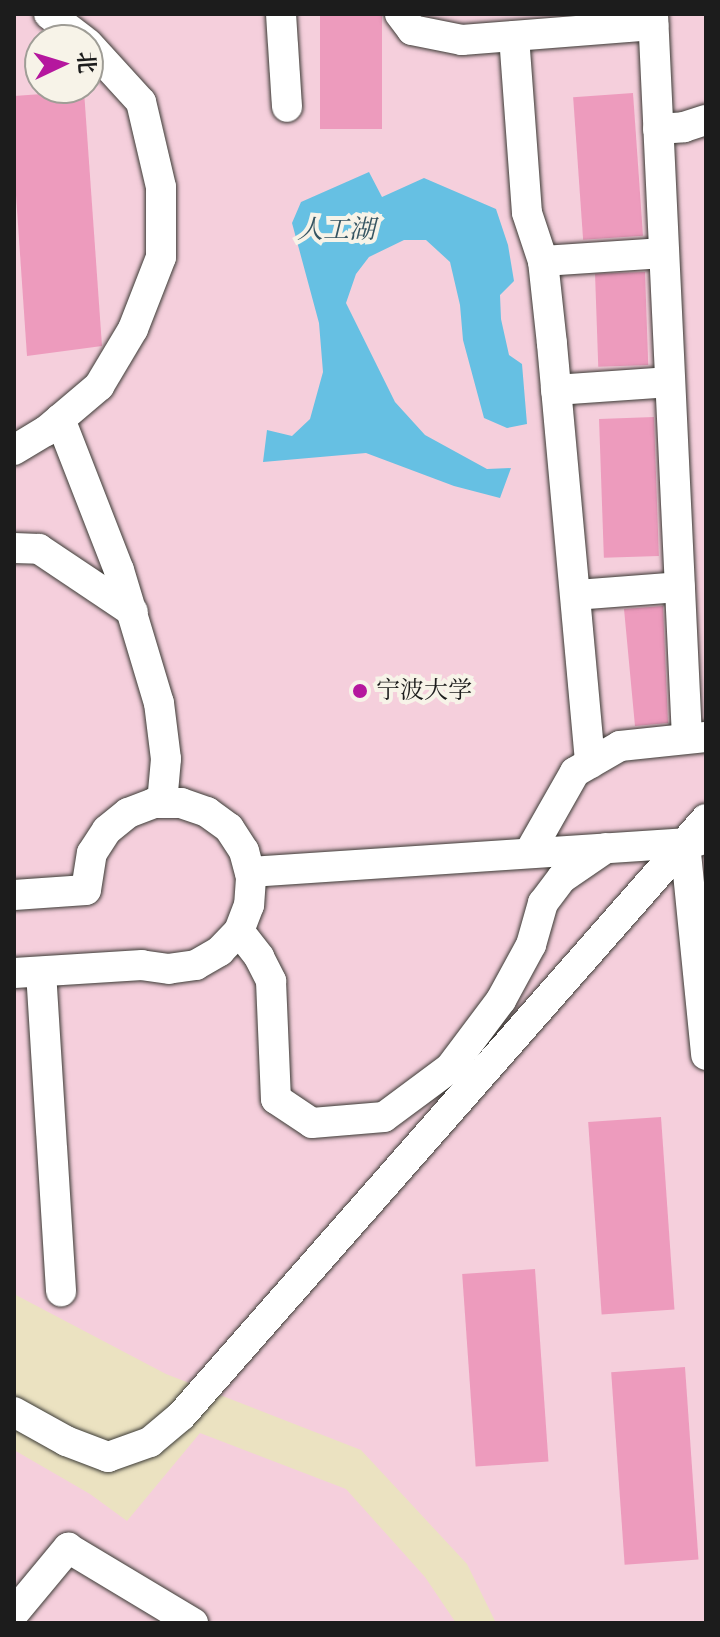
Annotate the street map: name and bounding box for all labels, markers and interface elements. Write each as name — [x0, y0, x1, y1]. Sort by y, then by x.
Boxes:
north arrow — [24, 24, 104, 104]
text: 北 — [72, 50, 101, 74]
water label: 人工湖 — [297, 214, 375, 246]
place label: 宁波大学 — [376, 677, 472, 705]
marker: 宁波大学 — [351, 682, 369, 700]

